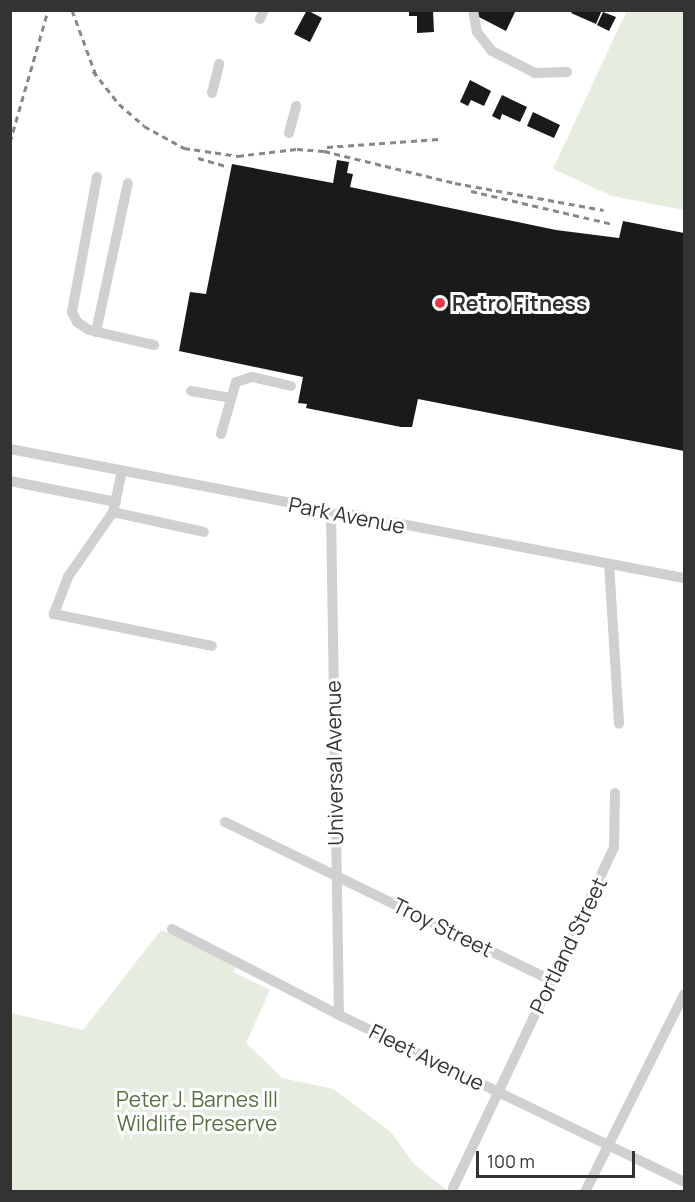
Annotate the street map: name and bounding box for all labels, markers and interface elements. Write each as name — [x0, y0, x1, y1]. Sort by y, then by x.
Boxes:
place label: Retro Fitness — [452, 290, 587, 316]
marker: Retro Fitness — [433, 296, 447, 310]
street label: Park Avenue — [287, 491, 407, 539]
street label: Universal Avenue — [320, 680, 348, 846]
street label: Portland Street — [524, 873, 612, 1017]
street label: Troy Street — [389, 892, 497, 962]
street label: Fleet Avenue — [366, 1018, 488, 1096]
park label: Peter J. Barnes III Wildlife Preserve — [116, 1086, 278, 1136]
scale bar — [479, 1139, 638, 1177]
text: 100 m — [487, 1149, 535, 1173]

